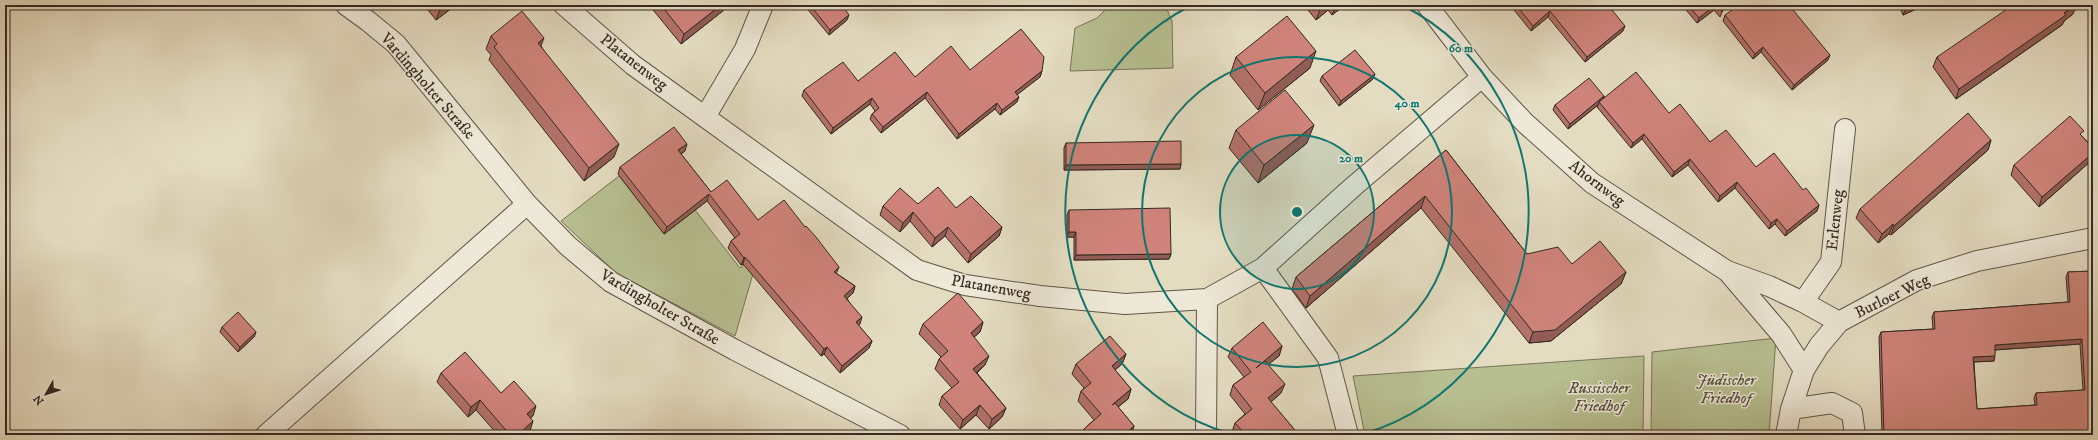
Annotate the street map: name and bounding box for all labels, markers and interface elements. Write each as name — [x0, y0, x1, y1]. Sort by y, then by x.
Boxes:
street label: Vardingholter Straße — [376, 28, 480, 144]
street label: Platanenweg — [596, 29, 672, 95]
text: 60 m — [1449, 41, 1473, 56]
text: 40 m — [1394, 96, 1419, 111]
text: 20 m — [1339, 151, 1363, 166]
street label: Ahornweg — [1565, 155, 1629, 211]
street label: Erlenweg — [1822, 188, 1848, 252]
centre of rings — [1290, 205, 1304, 219]
street label: Vardingholter Straße — [596, 264, 724, 349]
street label: Burloer Weg — [1851, 269, 1933, 323]
street label: Platanenweg — [950, 270, 1033, 304]
park label: Jüdischer Friedhof — [1696, 370, 1757, 408]
north arrow — [26, 374, 66, 414]
park label: Russischer Friedhof — [1567, 378, 1631, 416]
text: N — [31, 392, 47, 408]

